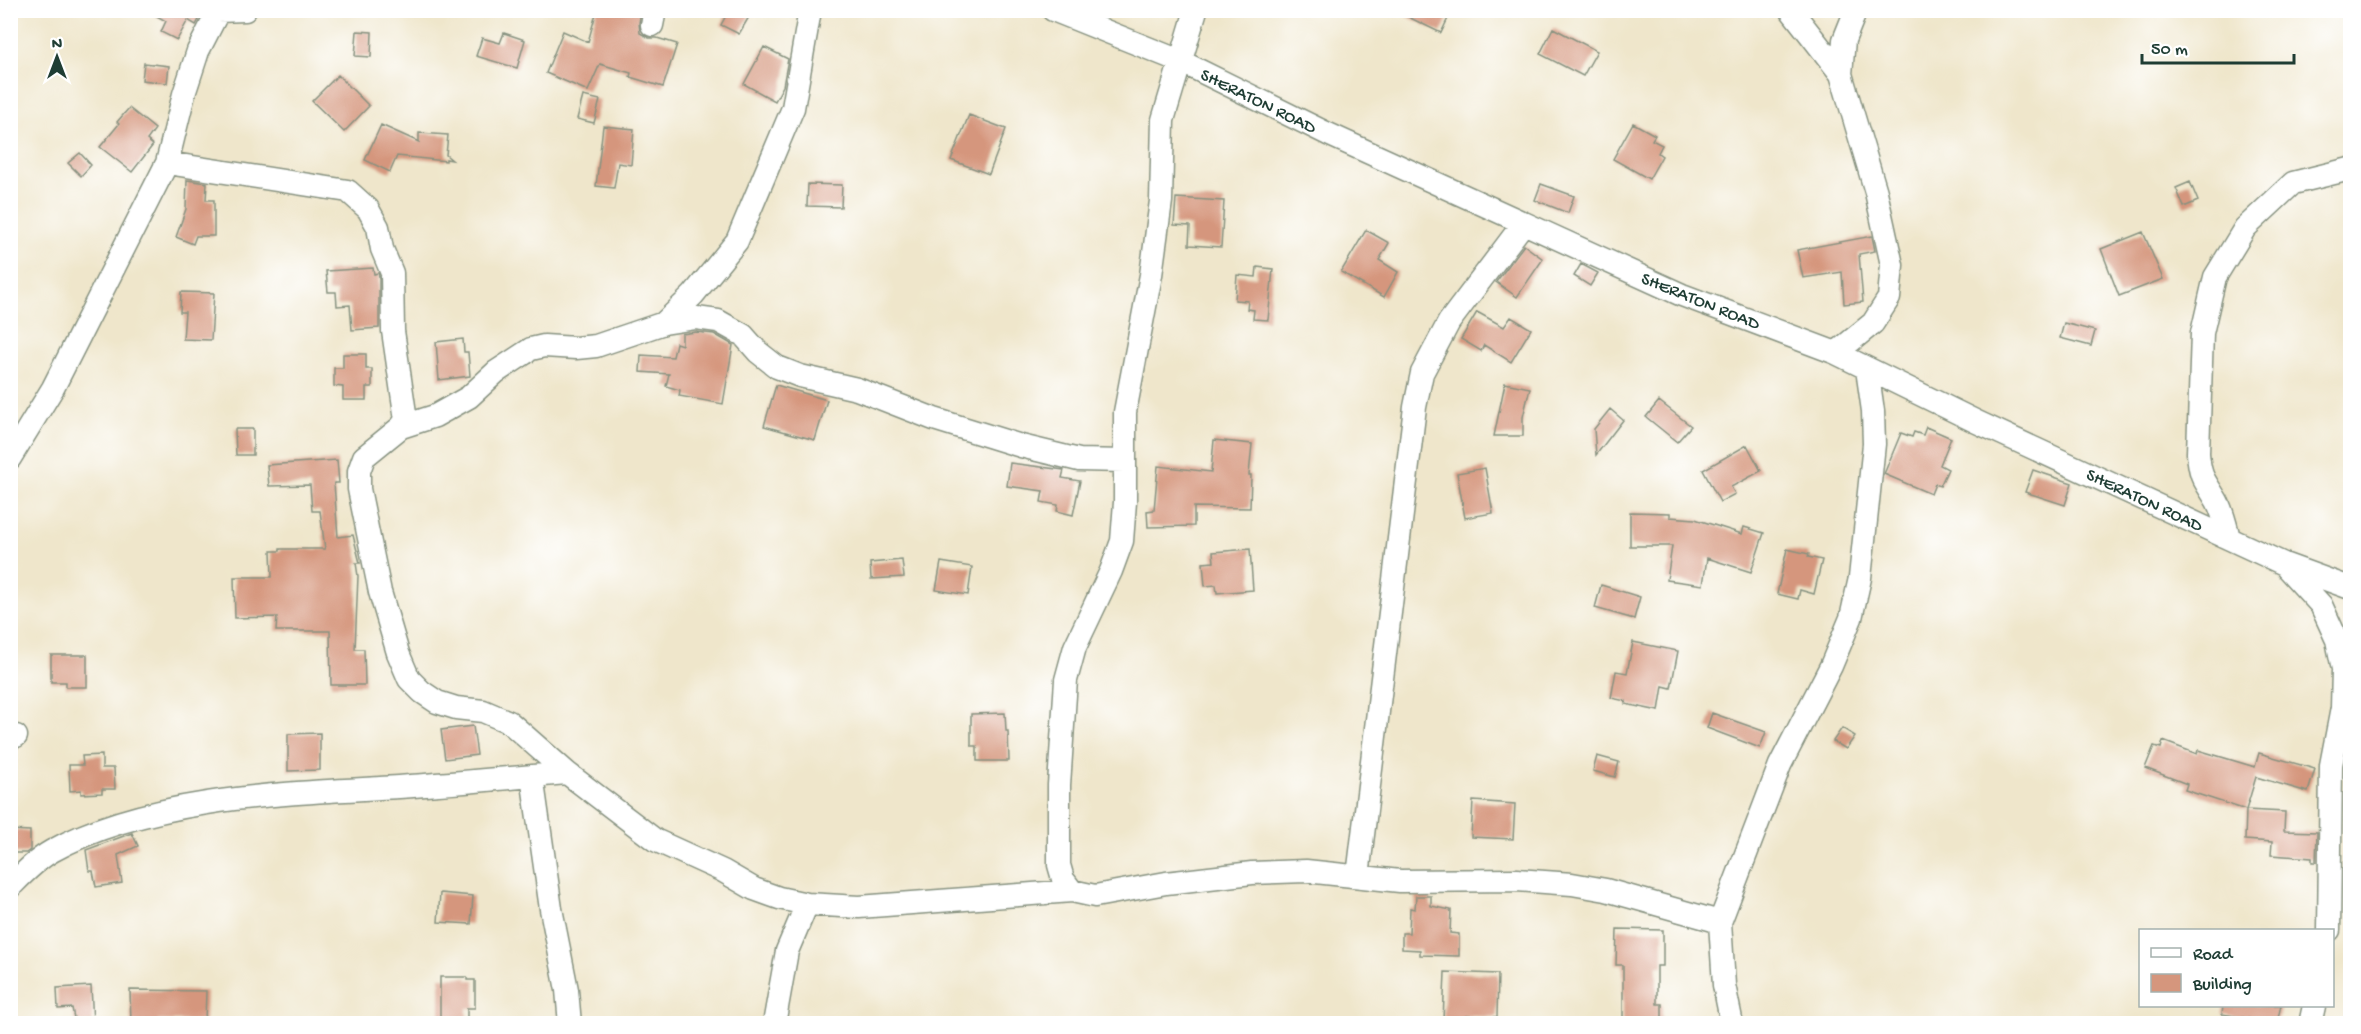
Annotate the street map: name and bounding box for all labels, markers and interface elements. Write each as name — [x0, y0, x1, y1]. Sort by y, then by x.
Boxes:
north arrow — [27, 27, 87, 87]
scale bar — [2142, 27, 2294, 65]
text: N — [52, 36, 63, 55]
text: 50 m — [2151, 40, 2188, 61]
street label: SHERATON ROAD — [1197, 65, 1319, 139]
street label: SHERATON ROAD — [1638, 269, 1763, 336]
street label: SHERATON ROAD — [2082, 465, 2206, 538]
legend — [2139, 929, 2334, 1007]
text: Road — [2193, 945, 2234, 966]
text: Building — [2192, 975, 2252, 996]

